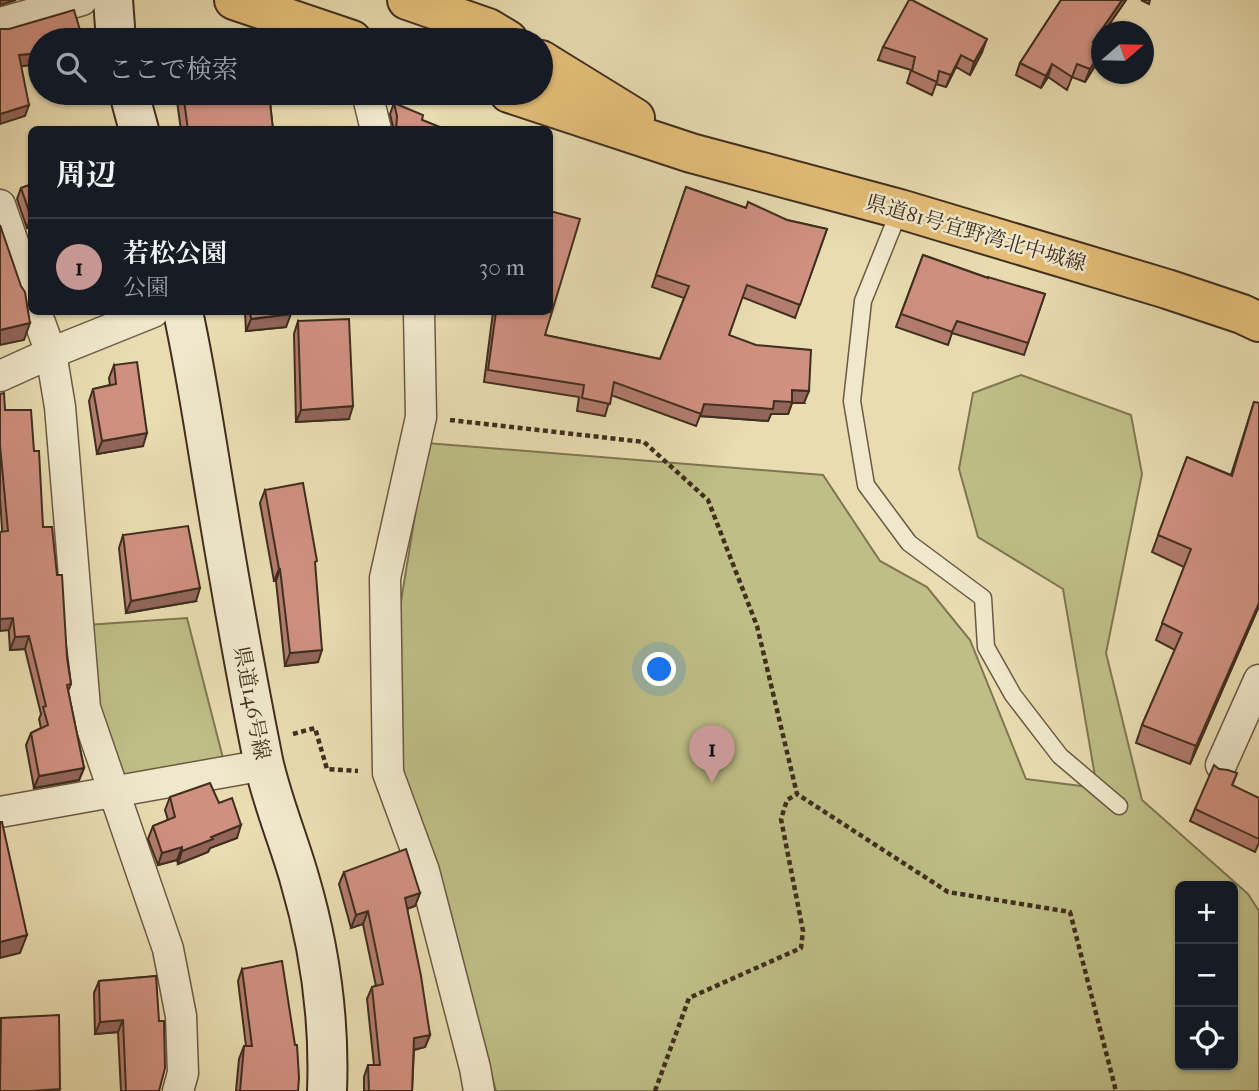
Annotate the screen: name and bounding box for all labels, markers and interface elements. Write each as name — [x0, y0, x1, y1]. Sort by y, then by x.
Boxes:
north arrow — [1091, 21, 1154, 84]
search box — [28, 28, 553, 105]
icon: search — [52, 48, 90, 86]
text: ここで検索 — [108, 54, 238, 85]
text: 周辺 — [56, 158, 116, 193]
street label: 県道81号宜野湾北中城線 — [863, 190, 1089, 276]
text: 若松公園 — [123, 238, 227, 269]
text: 1 — [75, 254, 83, 281]
text: 30 m — [479, 254, 525, 281]
text: 公園 — [123, 274, 169, 301]
street label: 県道146号線 — [229, 644, 275, 762]
your location — [642, 652, 676, 686]
pin: 1 — [689, 725, 735, 783]
map controls — [1175, 881, 1238, 1070]
button: + — [1175, 881, 1238, 944]
button: − — [1175, 944, 1238, 1007]
button: locate — [1175, 1007, 1238, 1070]

